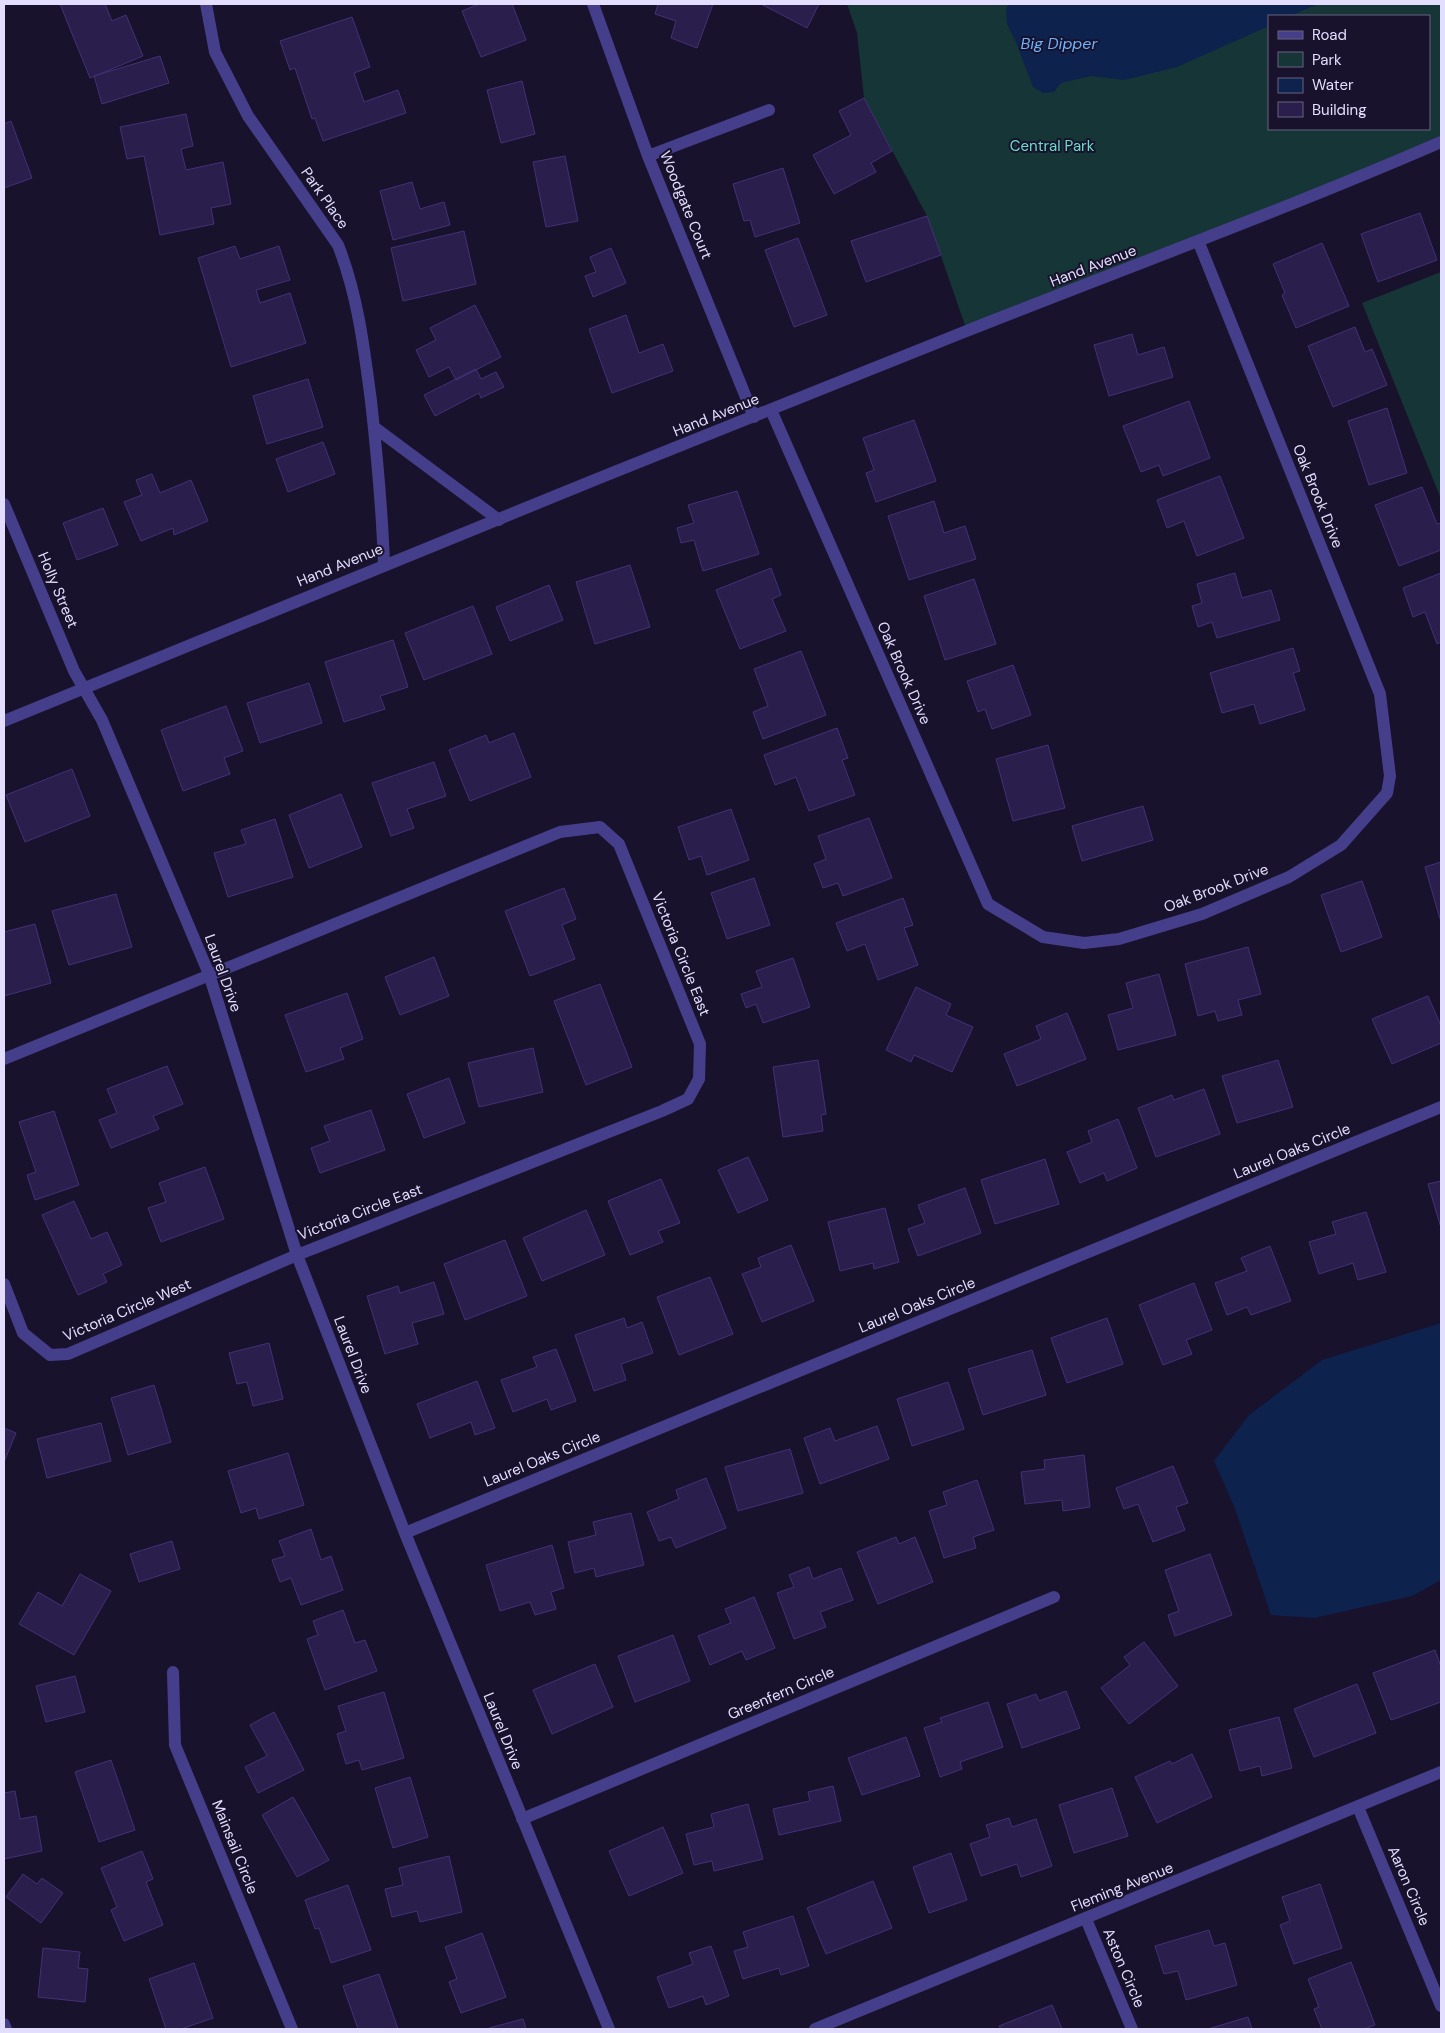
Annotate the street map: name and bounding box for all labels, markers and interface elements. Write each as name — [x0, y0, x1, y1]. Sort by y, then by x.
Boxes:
legend — [1268, 15, 1430, 130]
text: Road — [1312, 25, 1347, 45]
water label: Big Dipper — [1021, 33, 1098, 54]
text: Park — [1312, 50, 1342, 70]
text: Water — [1312, 75, 1354, 95]
text: Building — [1312, 100, 1367, 120]
park label: Central Park — [1010, 136, 1095, 156]
street label: Woodgate Court — [655, 148, 717, 262]
street label: Park Place — [296, 163, 354, 233]
street label: Hand Avenue — [1047, 240, 1139, 292]
street label: Hand Avenue — [670, 389, 762, 441]
street label: Oak Brook Drive — [1288, 441, 1348, 551]
street label: Hand Avenue — [294, 539, 386, 591]
street label: Holly Street — [33, 549, 83, 631]
street label: Oak Brook Drive — [872, 618, 936, 728]
street label: Oak Brook Drive — [1161, 859, 1271, 917]
street label: Victoria Circle East — [647, 889, 715, 1019]
street label: Laurel Drive — [200, 931, 246, 1015]
street label: Laurel Oaks Circle — [1231, 1118, 1353, 1184]
street label: Victoria Circle East — [295, 1179, 425, 1245]
street label: Laurel Oaks Circle — [856, 1272, 978, 1338]
street label: Victoria Circle West — [60, 1274, 194, 1346]
street label: Laurel Drive — [329, 1313, 377, 1397]
street label: Laurel Oaks Circle — [481, 1426, 603, 1492]
street label: Greenfern Circle — [725, 1662, 837, 1724]
street label: Laurel Drive — [478, 1690, 528, 1772]
street label: Mainsail Circle — [207, 1797, 263, 1897]
street label: Aaron Circle — [1383, 1843, 1435, 1929]
street label: Fleming Avenue — [1068, 1857, 1176, 1917]
street label: Aston Circle — [1098, 1925, 1150, 2011]

